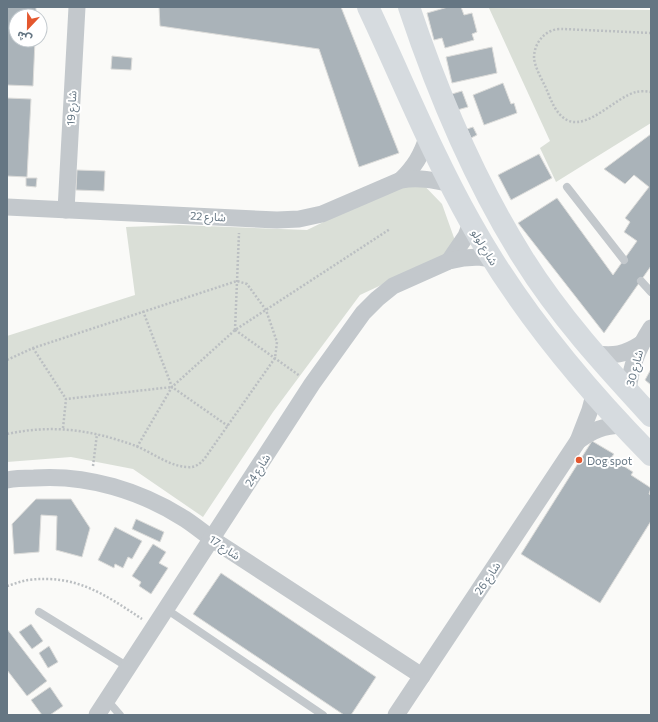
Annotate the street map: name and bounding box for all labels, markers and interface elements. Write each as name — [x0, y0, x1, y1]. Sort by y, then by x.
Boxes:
north arrow — [8, 8, 48, 48]
text: ش — [15, 28, 34, 47]
street label: شارع 19 — [64, 90, 80, 126]
street label: شارع 22 — [190, 209, 227, 225]
street label: شارع لولو — [468, 227, 501, 269]
street label: شارع 30 — [623, 348, 647, 388]
street label: شارع 24 — [242, 451, 274, 490]
place label: Dog spot — [587, 454, 633, 467]
marker: Dog spot — [574, 455, 584, 465]
street label: شارع 17 — [206, 532, 243, 564]
street label: شارع 26 — [471, 559, 504, 598]

